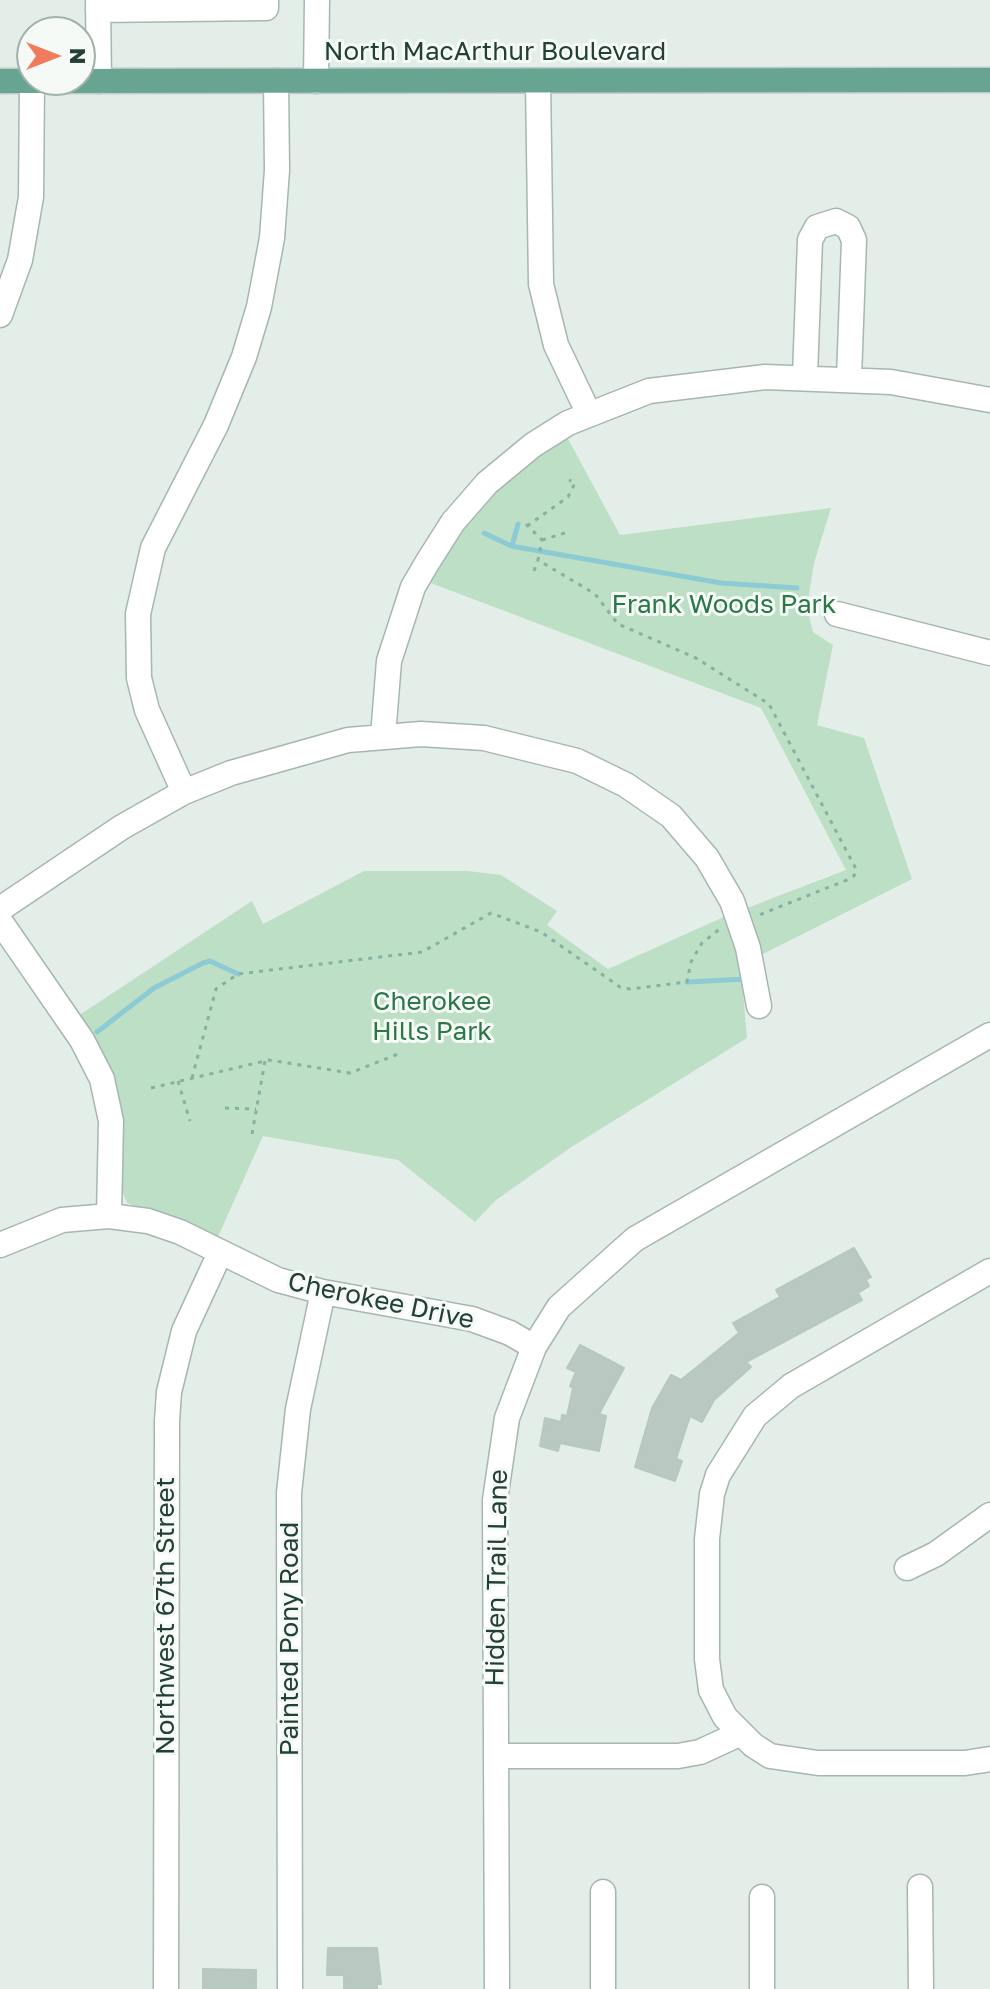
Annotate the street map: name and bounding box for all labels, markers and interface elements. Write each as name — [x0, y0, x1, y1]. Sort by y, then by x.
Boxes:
north arrow — [16, 16, 96, 96]
street label: North MacArthur Boulevard — [324, 36, 666, 68]
text: N — [65, 48, 92, 64]
park label: Frank Woods Park — [612, 589, 836, 621]
park label: Cherokee Hills Park — [372, 986, 492, 1048]
street label: Cherokee Drive — [285, 1266, 477, 1336]
street label: Hidden Trail Lane — [480, 1469, 514, 1687]
street label: Northwest 67th Street — [150, 1477, 182, 1755]
street label: Painted Pony Road — [274, 1522, 306, 1756]

